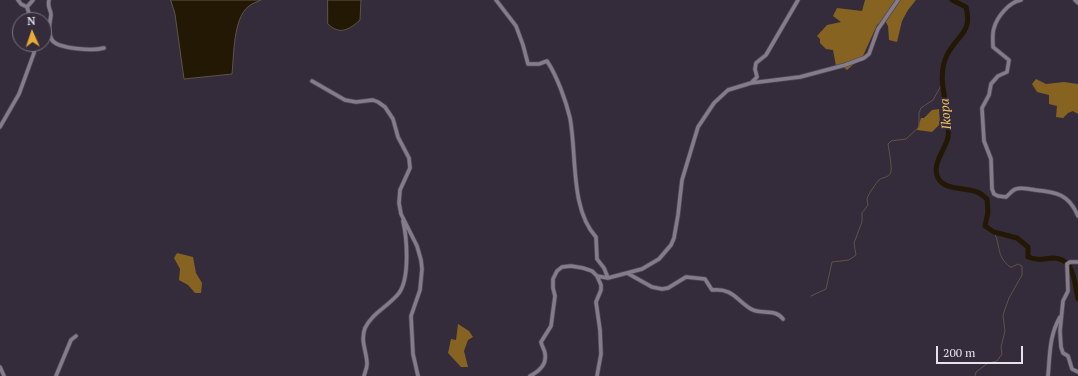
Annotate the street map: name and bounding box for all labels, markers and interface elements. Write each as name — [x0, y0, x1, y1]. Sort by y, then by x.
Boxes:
north arrow — [12, 12, 52, 52]
text: N — [27, 14, 36, 28]
water label: Ikopa — [937, 98, 955, 130]
scale bar — [938, 338, 1025, 364]
text: 200 m — [943, 345, 975, 360]

